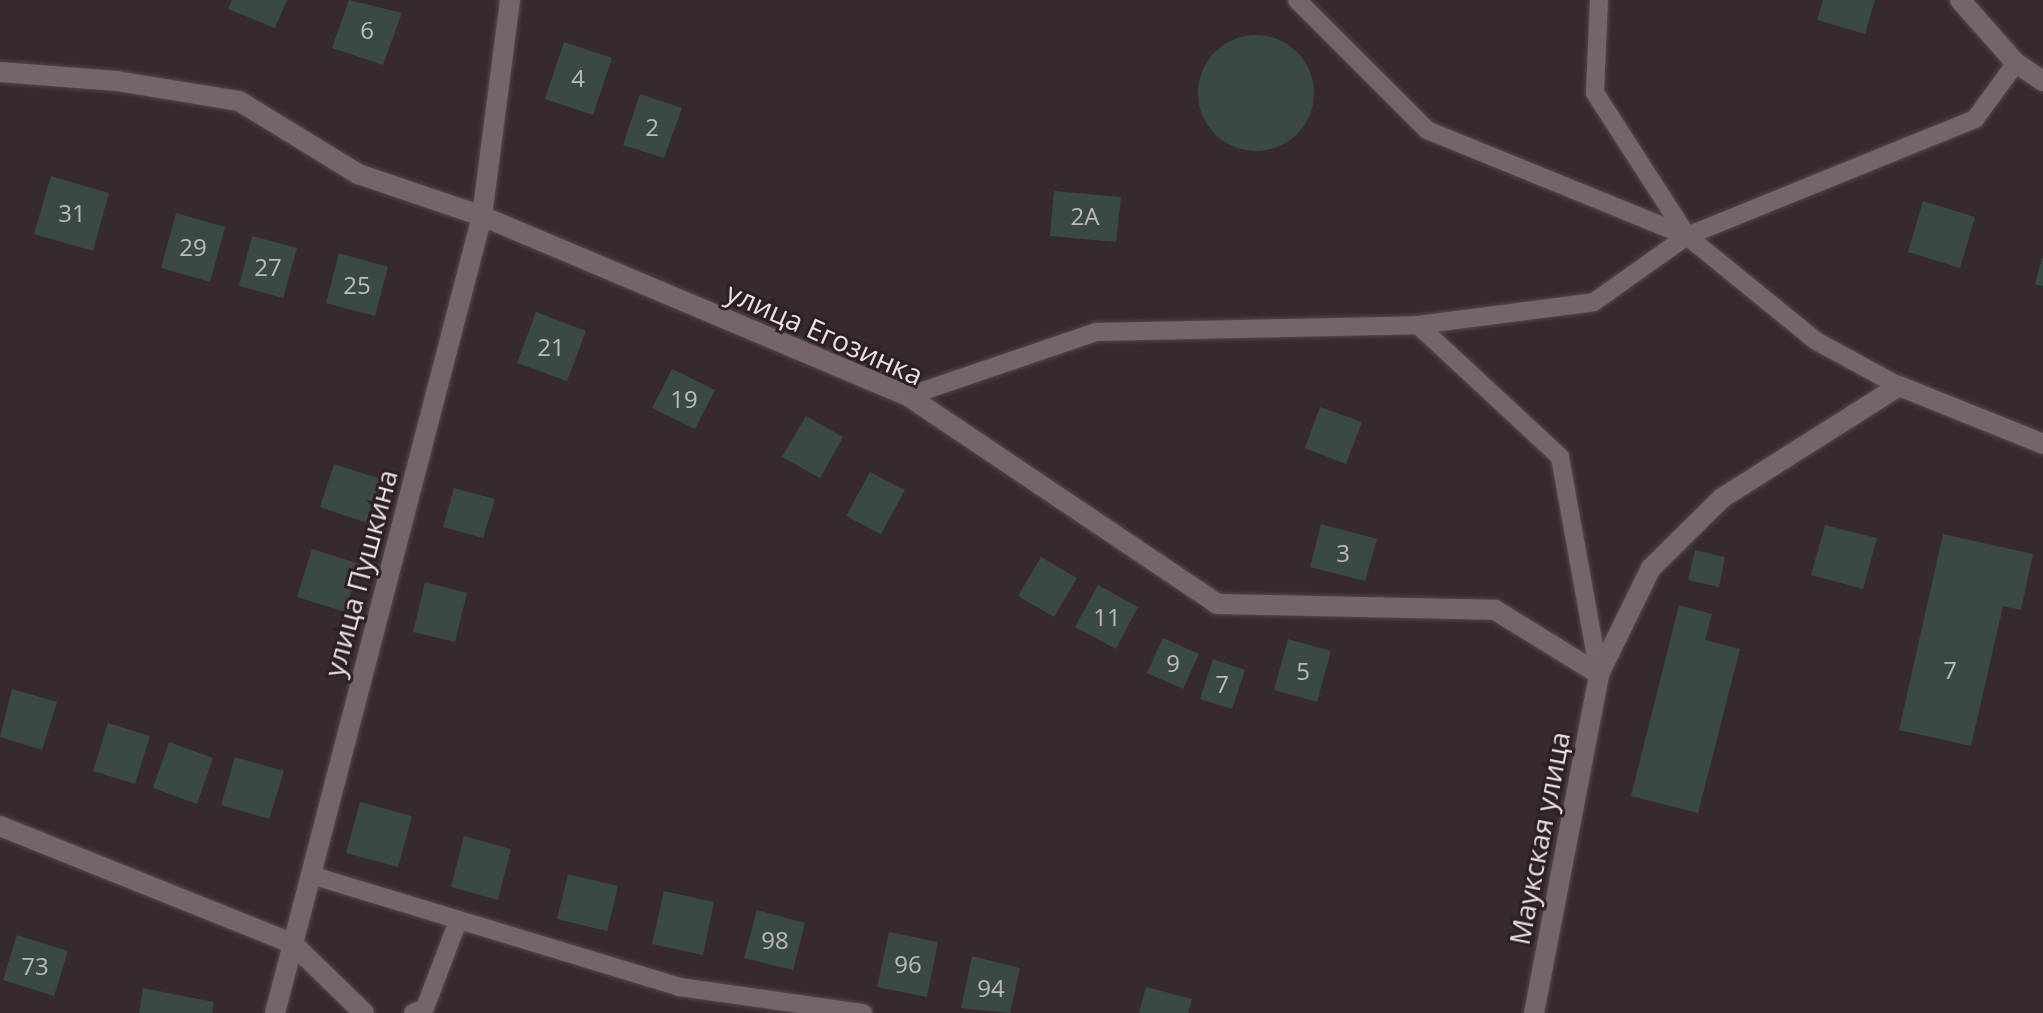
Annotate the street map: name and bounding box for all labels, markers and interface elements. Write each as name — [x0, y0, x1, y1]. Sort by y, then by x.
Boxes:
house number: 6 — [360, 16, 374, 44]
house number: 4 — [571, 64, 585, 92]
house number: 2 — [645, 113, 659, 141]
house number: 31 — [58, 199, 86, 227]
house number: 2А — [1071, 202, 1099, 230]
house number: 29 — [179, 233, 207, 261]
house number: 27 — [254, 253, 282, 281]
house number: 25 — [343, 271, 371, 299]
street label: улица Егозинка — [721, 275, 929, 391]
house number: 21 — [537, 333, 565, 361]
house number: 19 — [670, 385, 698, 413]
street label: улица Пушкина — [316, 466, 404, 680]
house number: 3 — [1336, 539, 1350, 567]
house number: 11 — [1093, 603, 1121, 631]
house number: 9 — [1166, 649, 1180, 677]
house number: 7 — [1943, 656, 1957, 684]
house number: 5 — [1296, 657, 1310, 685]
house number: 7 — [1215, 670, 1229, 698]
street label: Маукская улица — [1502, 729, 1576, 947]
house number: 98 — [761, 926, 789, 954]
house number: 96 — [894, 950, 922, 978]
house number: 73 — [21, 952, 49, 980]
house number: 94 — [977, 974, 1005, 1002]

